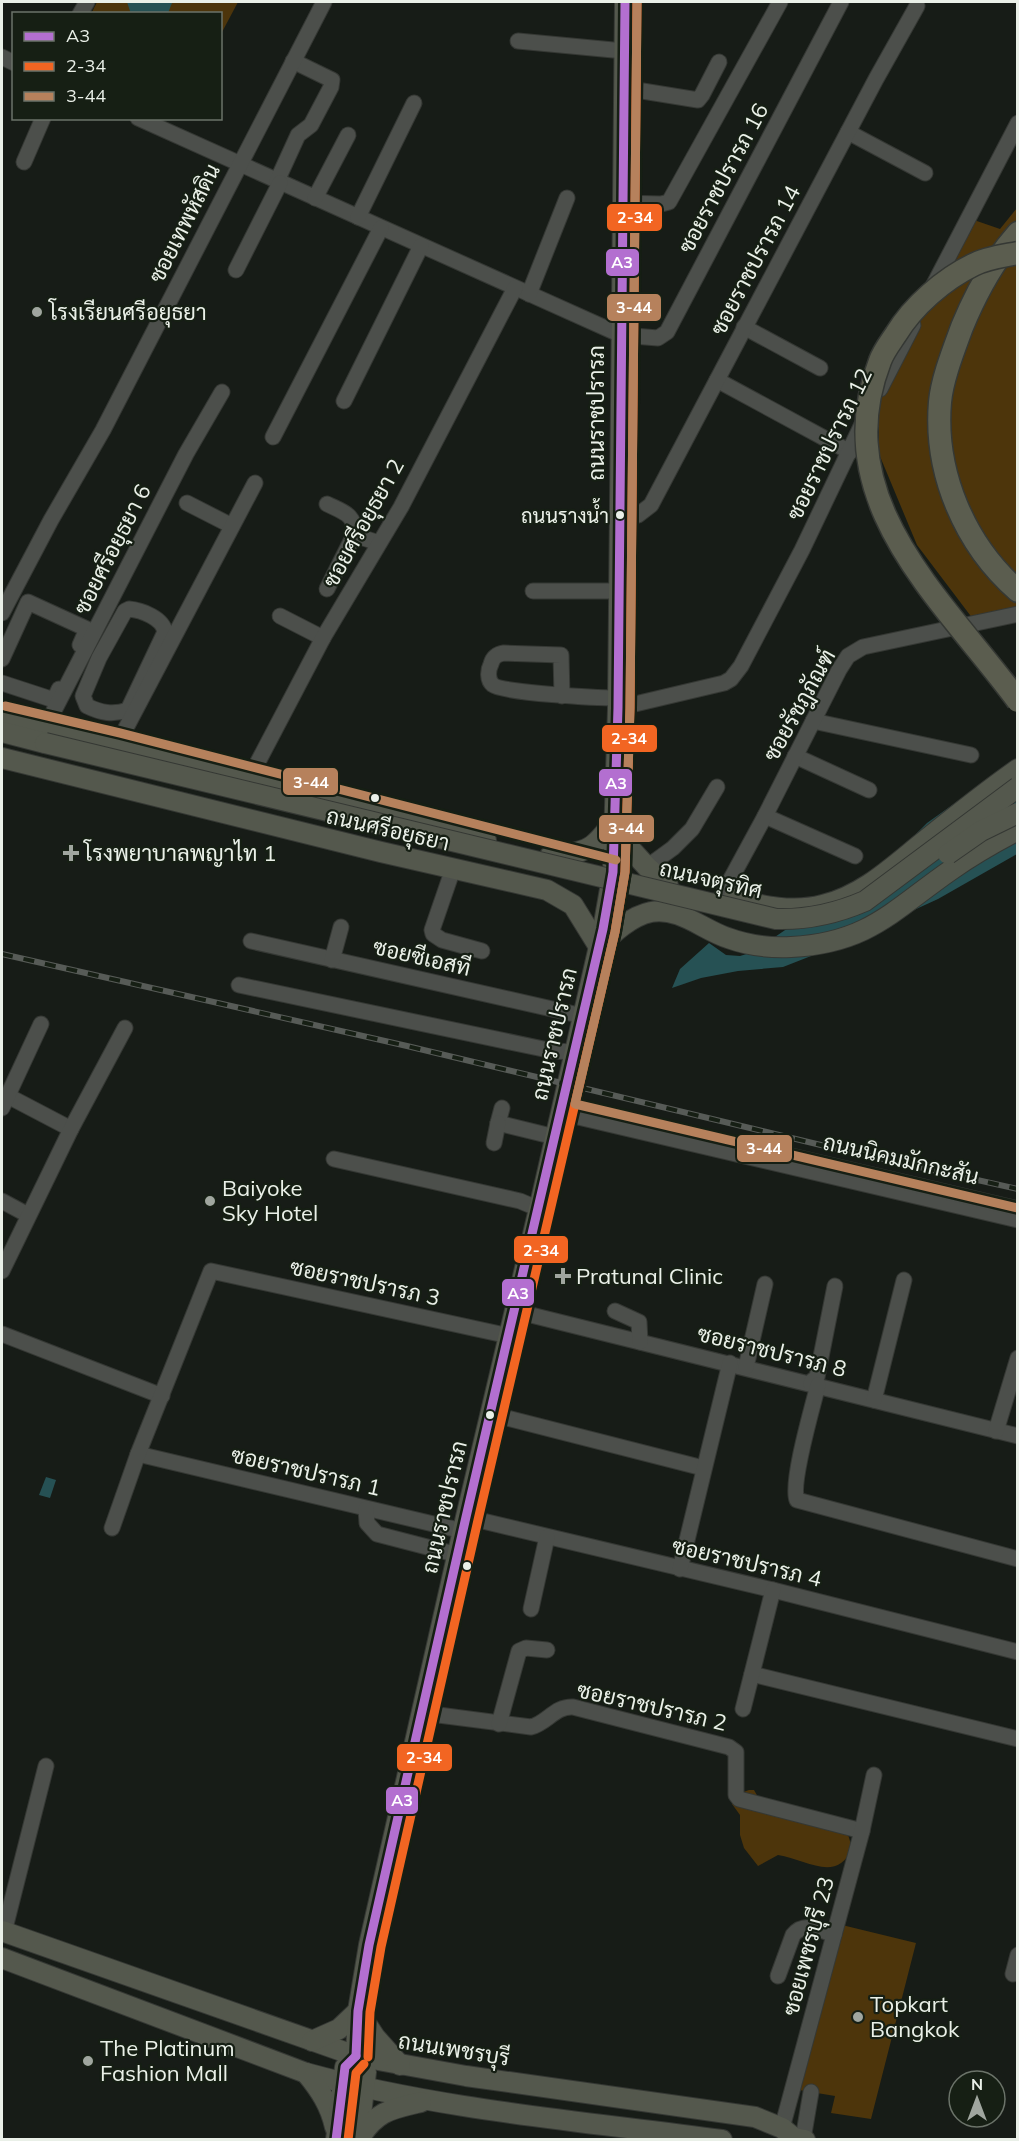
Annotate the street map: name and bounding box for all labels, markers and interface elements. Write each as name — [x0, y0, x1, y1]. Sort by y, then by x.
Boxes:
legend — [12, 12, 222, 120]
text: A3 — [66, 24, 90, 47]
text: 2-34 — [66, 54, 106, 77]
text: 3-44 — [66, 84, 106, 107]
street label: ซอยราชปรารภ 16 — [672, 98, 774, 258]
street label: ซอยเทพหัสดิน — [142, 159, 226, 287]
street label: ซอยราชปรารภ 14 — [704, 180, 806, 340]
line badge: 2-34 — [606, 203, 663, 232]
text: 2-34 — [617, 207, 653, 227]
line badge: A3 — [605, 248, 640, 277]
text: A3 — [611, 252, 633, 272]
line badge: 3-44 — [606, 293, 662, 322]
text: 3-44 — [616, 297, 652, 317]
place label: โรงเรียนศรีอยุธยา — [48, 298, 207, 328]
marker: โรงเรียนศรีอยุธยา — [30, 305, 44, 319]
street label: ถนนราชปรารภ — [582, 345, 610, 481]
street label: ซอยราชปรารภ 12 — [780, 363, 878, 525]
street label: ซอยศรีอยุธยา 2 — [316, 454, 412, 593]
street label: ซอยศรีอยุธยา 6 — [67, 479, 159, 620]
place label: ถนนรางน้ำ — [521, 498, 609, 528]
marker: ถนนรางน้ำ — [614, 509, 626, 521]
street label: ซอยรัชฎภัณฑ์ — [757, 644, 843, 767]
line badge: 2-34 — [601, 724, 658, 753]
text: 2-34 — [611, 728, 647, 748]
line badge: 3-44 — [282, 767, 339, 796]
line badge: A3 — [598, 768, 633, 797]
text: 3-44 — [293, 772, 329, 792]
text: A3 — [605, 773, 627, 793]
unlabelled marker — [369, 792, 381, 804]
street label: ถนนศรีอยุธยา — [323, 801, 452, 859]
line badge: 3-44 — [598, 814, 655, 843]
text: 3-44 — [608, 818, 644, 838]
place label: โรงพยาบาลพญาไท 1 — [83, 839, 276, 867]
marker: โรงพยาบาลพญาไท 1 — [62, 844, 80, 862]
street label: ถนนจตุรทิศ — [656, 854, 765, 906]
street label: ซอยซีเอสที — [370, 932, 474, 982]
street label: ถนนราชปรารภ — [525, 965, 583, 1103]
street label: ถนนนิคมมักกะสัน — [820, 1127, 982, 1191]
line badge: 3-44 — [736, 1134, 793, 1163]
text: 3-44 — [746, 1138, 782, 1158]
place label: Baiyoke Sky Hotel — [222, 1174, 318, 1227]
marker: Baiyoke Sky Hotel — [203, 1194, 217, 1208]
line badge: 2-34 — [513, 1235, 569, 1264]
text: 2-34 — [523, 1240, 559, 1260]
street label: ซอยราชปรารภ 3 — [287, 1252, 443, 1312]
place label: Pratunal Clinic — [576, 1262, 723, 1290]
marker: Pratunal Clinic — [554, 1267, 572, 1285]
line badge: A3 — [501, 1278, 535, 1307]
text: A3 — [507, 1283, 529, 1303]
street label: ซอยราชปรารภ 8 — [695, 1319, 849, 1383]
unlabelled marker — [484, 1409, 496, 1421]
street label: ถนนราชปรารภ — [415, 1438, 473, 1576]
street label: ซอยราชปรารภ 1 — [229, 1440, 383, 1502]
street label: ซอยราชปรารภ 4 — [670, 1531, 824, 1593]
unlabelled marker — [461, 1560, 473, 1572]
street label: ซอยราชปรารภ 2 — [575, 1675, 729, 1737]
line badge: 2-34 — [396, 1743, 453, 1772]
text: 2-34 — [406, 1747, 442, 1767]
line badge: A3 — [385, 1786, 419, 1815]
text: A3 — [391, 1790, 413, 1810]
street label: ซอยเพชรบุรี 23 — [776, 1873, 842, 2019]
place label: Topkart Bangkok — [870, 1990, 960, 2043]
marker: Topkart Bangkok — [851, 2010, 865, 2024]
street label: ถนนเพชรบุรี — [396, 2026, 512, 2074]
place label: The Platinum Fashion Mall — [100, 2034, 235, 2087]
marker: The Platinum Fashion Mall — [81, 2054, 95, 2068]
north arrow — [947, 2069, 1007, 2129]
text: N — [971, 2074, 983, 2094]

